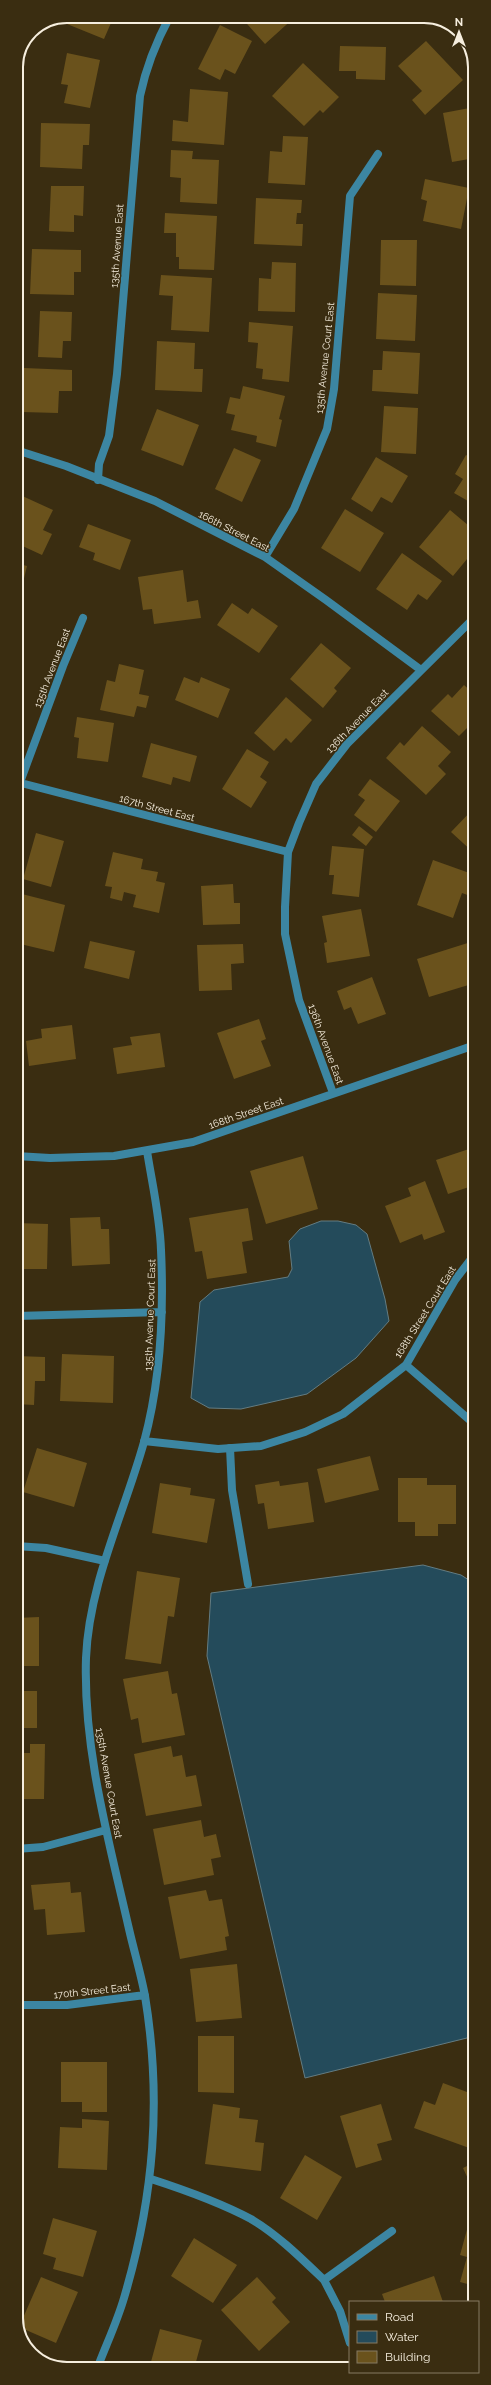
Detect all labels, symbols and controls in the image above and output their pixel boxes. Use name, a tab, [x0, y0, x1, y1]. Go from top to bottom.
north arrow	[439, 12, 479, 52]
text: N	[455, 16, 463, 29]
street label: 135th Avenue East	[109, 203, 125, 288]
street label: 135th Avenue Court East	[314, 301, 336, 414]
street label: 166th Street East	[197, 508, 272, 554]
street label: 135th Avenue East	[32, 626, 72, 709]
street label: 136th Avenue East	[324, 686, 391, 755]
street label: 167th Street East	[118, 793, 196, 823]
street label: 136th Avenue East	[306, 1002, 346, 1086]
street label: 168th Street East	[207, 1095, 285, 1131]
street label: 135th Avenue Court East	[143, 1258, 157, 1371]
street label: 168th Street Court East	[392, 1264, 458, 1360]
street label: 135th Avenue Court East	[94, 1727, 124, 1840]
street label: 170th Street East	[53, 1981, 132, 2001]
legend	[349, 2301, 479, 2373]
text: Road	[385, 2310, 414, 2324]
text: Water	[385, 2330, 419, 2344]
text: Building	[385, 2350, 431, 2364]

